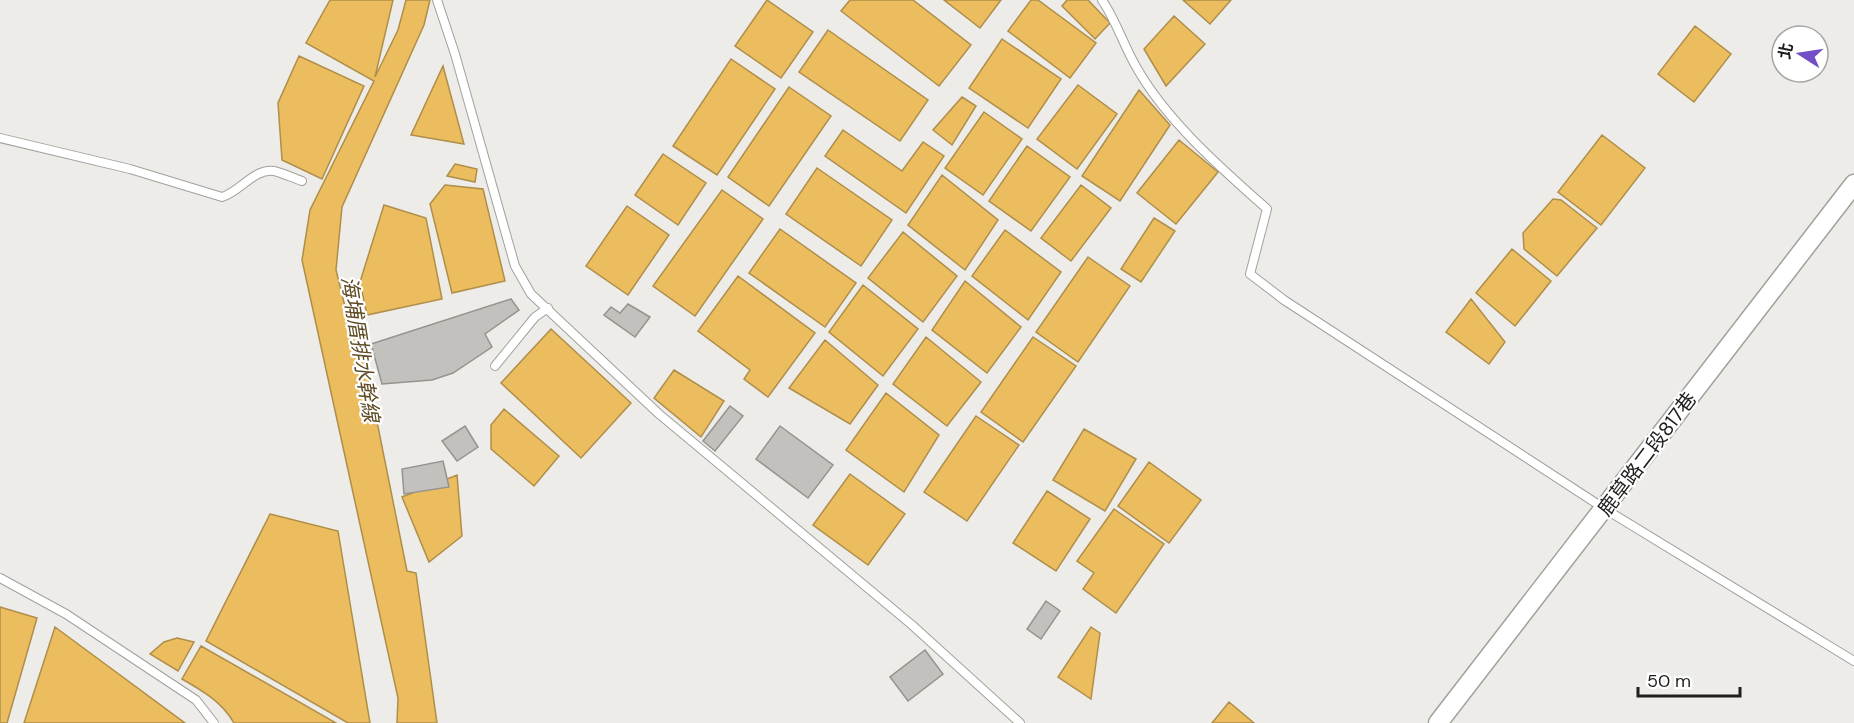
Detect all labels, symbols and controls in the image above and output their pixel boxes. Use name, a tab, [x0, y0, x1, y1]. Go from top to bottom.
north arrow	[1770, 24, 1830, 84]
text: 北	[1774, 41, 1798, 61]
water label: 海埔厝排水幹線	[335, 274, 386, 426]
street label: 鹿草路二段817巷	[1592, 387, 1702, 521]
scale bar	[1638, 660, 1740, 698]
text: 50 m	[1647, 669, 1691, 693]

